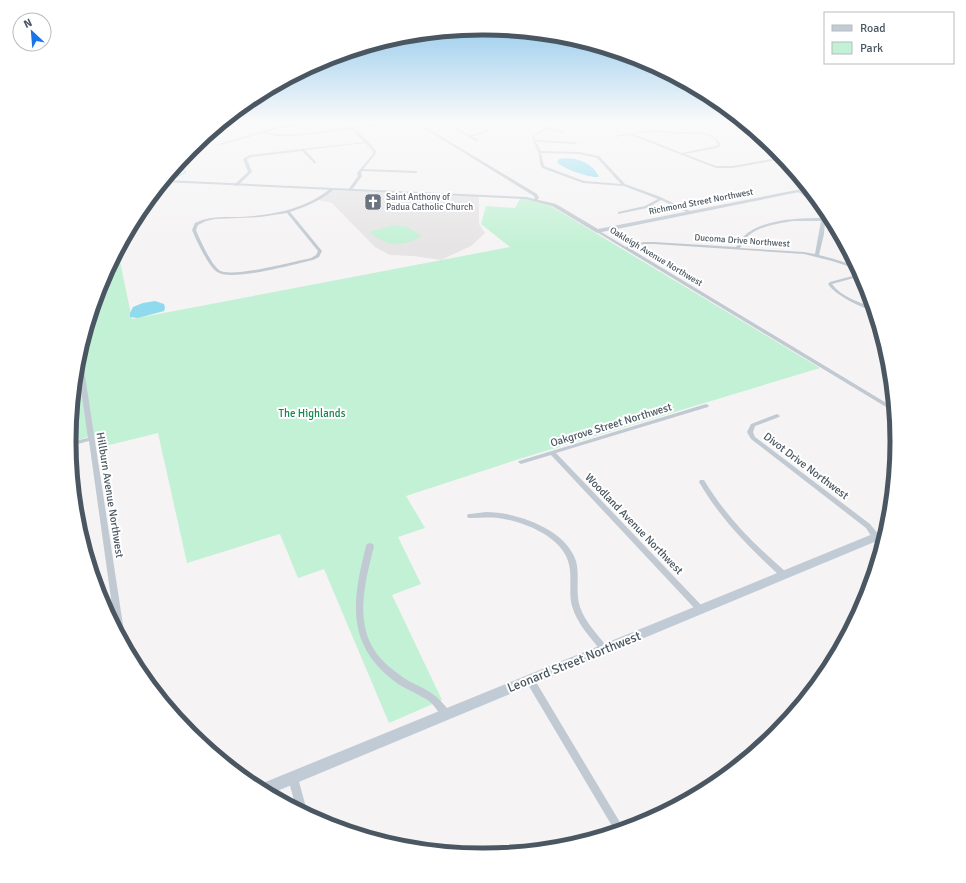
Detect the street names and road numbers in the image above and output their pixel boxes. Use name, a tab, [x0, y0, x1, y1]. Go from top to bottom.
street label: Richmond Street Northwest	[648, 186, 754, 218]
street label: Oakleigh Avenue Northwest	[608, 225, 704, 289]
street label: Ducoma Drive Northwest	[694, 232, 790, 250]
street label: Oakgrove Street Northwest	[549, 400, 673, 450]
street label: Divot Drive Northwest	[761, 430, 851, 502]
street label: Hillburn Avenue Northwest	[94, 431, 126, 559]
street label: Woodland Avenue Northwest	[582, 471, 686, 577]
street label: Leonard Street Northwest	[505, 628, 644, 696]

